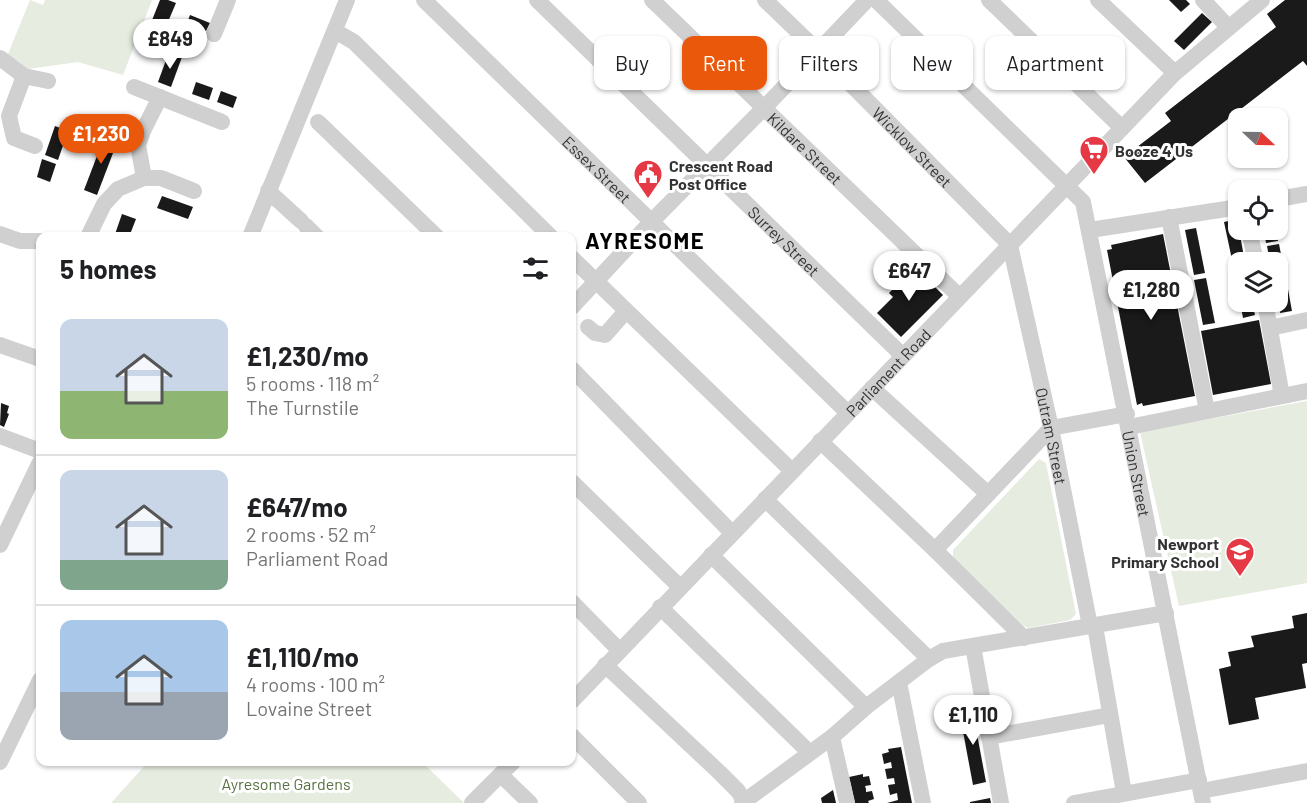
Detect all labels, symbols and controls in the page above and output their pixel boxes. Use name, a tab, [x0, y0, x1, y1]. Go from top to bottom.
pin: £849	[134, 19, 206, 70]
text: £849	[147, 26, 193, 50]
chip: Buy	[594, 36, 670, 90]
chip: Rent	[682, 36, 767, 90]
chip: Filters	[779, 36, 879, 90]
chip: New	[891, 36, 973, 90]
chip: Apartment	[985, 36, 1125, 90]
street label: Wicklow Street	[869, 103, 956, 191]
street label: Kildare Street	[764, 108, 846, 188]
north arrow	[1228, 108, 1288, 168]
map controls	[1228, 108, 1288, 312]
pin: £1,230	[52, 114, 150, 165]
text: £1,230	[72, 121, 130, 145]
street label: Essex Street	[559, 131, 635, 206]
supermarket icon: Booze 4 Us	[1078, 134, 1110, 176]
place label: Booze 4 Us	[1115, 141, 1193, 160]
place label: Crescent Road Post Office	[669, 156, 773, 193]
public building icon: Crescent Road Post Office	[632, 158, 664, 200]
button: locate	[1228, 180, 1288, 240]
street label: Surrey Street	[745, 202, 824, 279]
district label: AYRESOME	[585, 227, 705, 253]
pin: £647	[873, 251, 945, 302]
icon: filters	[519, 252, 552, 285]
button: layers	[1228, 252, 1288, 312]
text: 5 homes	[60, 253, 157, 284]
text: £647	[887, 258, 931, 282]
pin: £1,280	[1102, 270, 1200, 321]
text: £1,280	[1122, 277, 1180, 301]
street label: Parliament Road	[841, 324, 934, 420]
text: £1,230/mo	[246, 340, 369, 371]
icon: home	[108, 343, 180, 415]
text: 5 rooms · 118 m²	[246, 371, 379, 395]
street label: Outram Street	[1033, 386, 1071, 486]
text: The Turnstile	[246, 395, 359, 419]
street label: Union Street	[1119, 429, 1155, 518]
text: £647/mo	[246, 491, 348, 522]
icon: home	[108, 494, 180, 566]
text: 2 rooms · 52 m²	[246, 522, 376, 546]
place label: Newport Primary School	[1111, 534, 1219, 571]
school or university icon: Newport Primary School	[1224, 536, 1256, 578]
text: Parliament Road	[246, 546, 389, 570]
text: £1,110/mo	[246, 641, 359, 672]
icon: home	[108, 644, 180, 716]
text: 4 rooms · 100 m²	[246, 672, 385, 696]
pin: £1,110	[924, 695, 1022, 746]
text: Lovaine Street	[246, 696, 372, 720]
text: £1,110	[948, 702, 998, 726]
park label: Ayresome Gardens	[221, 774, 351, 793]

